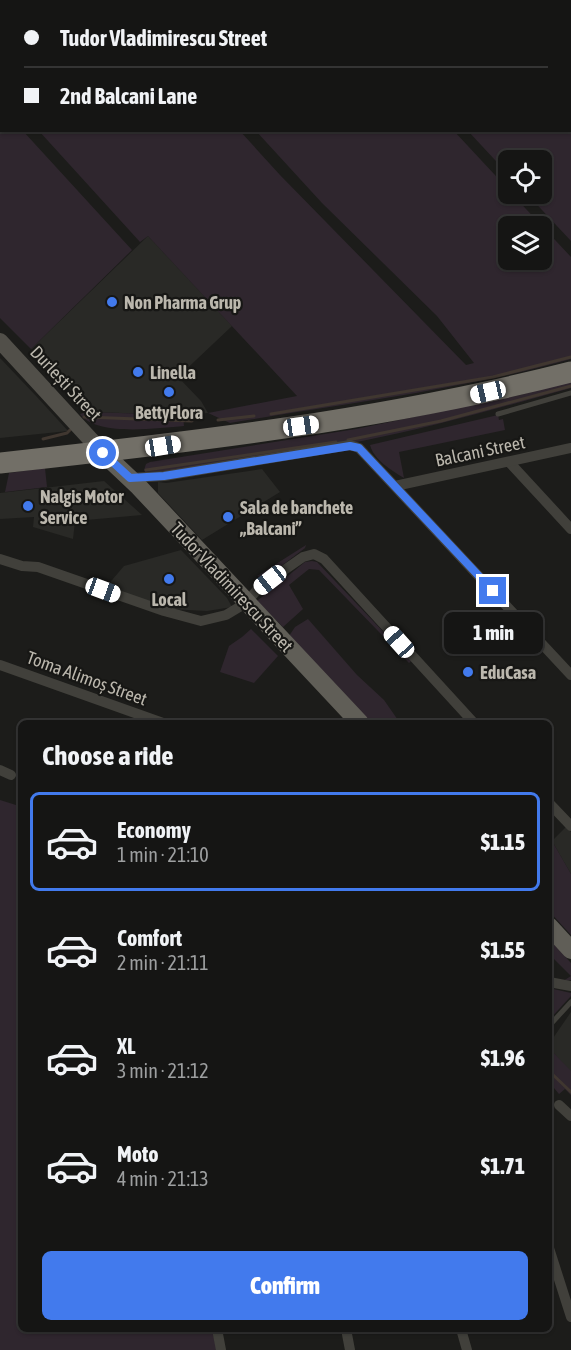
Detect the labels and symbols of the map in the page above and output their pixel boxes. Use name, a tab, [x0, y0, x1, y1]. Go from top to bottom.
place label: Non Pharma Grup	[124, 292, 241, 313]
marker: Non Pharma Grup	[105, 295, 119, 309]
street label: Durlești Street	[26, 341, 106, 425]
place label: Linella	[150, 362, 196, 383]
marker: Linella	[131, 365, 145, 379]
car	[468, 379, 508, 405]
marker: BettyFlora	[162, 385, 176, 399]
place label: BettyFlora	[135, 402, 203, 423]
car	[282, 415, 320, 437]
street label: Balcani Street	[433, 431, 527, 471]
car	[144, 434, 182, 458]
route start	[89, 439, 116, 466]
place label: Nalgis Motor Service	[40, 486, 124, 528]
place label: Sala de banchete „Balcani”	[239, 497, 353, 539]
marker: Nalgis Motor Service	[21, 499, 35, 513]
marker: Sala de banchete „Balcani”	[221, 510, 235, 524]
street label: Tudor Vladimirescu Street	[167, 518, 297, 656]
car	[250, 562, 290, 598]
marker: Local	[162, 572, 176, 586]
car	[83, 575, 123, 605]
route end	[479, 577, 506, 604]
place label: Local	[151, 589, 187, 610]
callout: 1 min	[444, 612, 542, 654]
car	[380, 623, 418, 661]
street label: Toma Alimoș Street	[24, 646, 150, 710]
place label: EduCasa	[480, 662, 536, 683]
marker: EduCasa	[461, 665, 475, 679]

